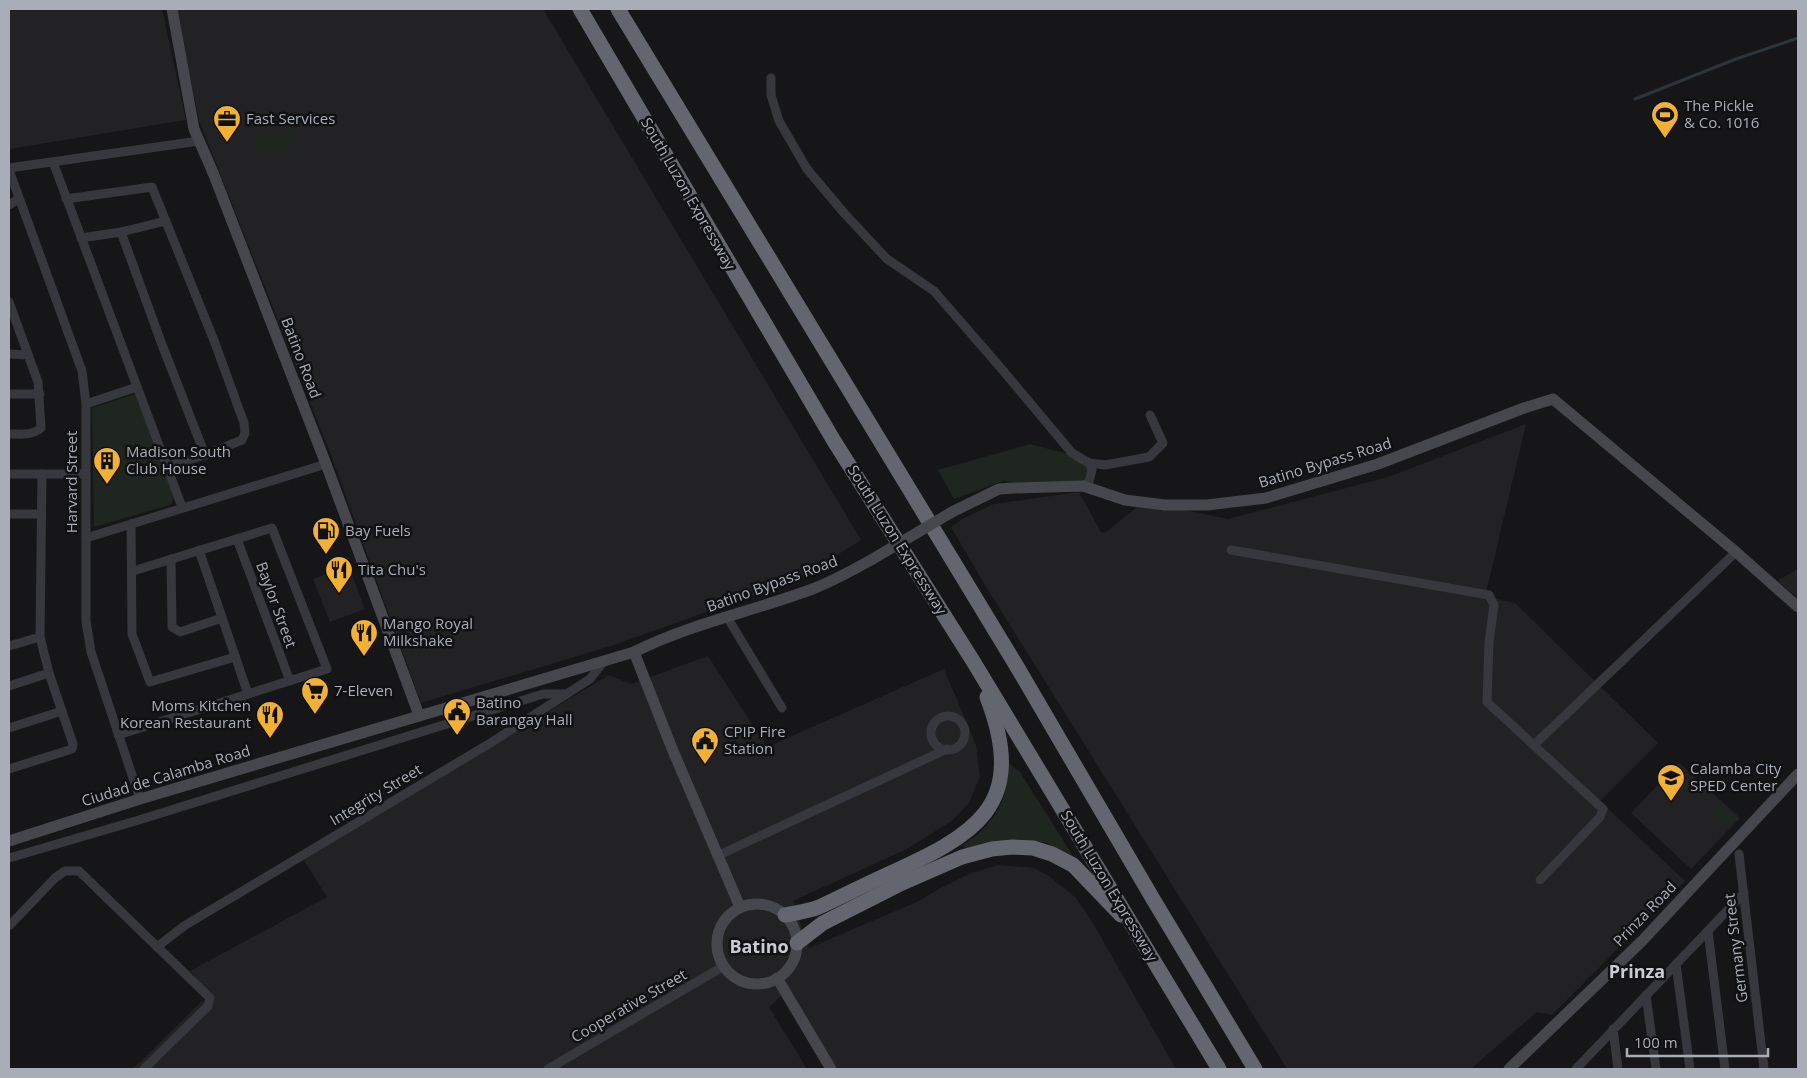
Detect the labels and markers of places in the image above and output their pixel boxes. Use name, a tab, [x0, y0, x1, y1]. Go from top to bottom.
place label: The Pickle & Co. 1016	[1684, 95, 1759, 132]
sports icon: The Pickle & Co. 1016	[1650, 100, 1680, 139]
office icon: Fast Services	[212, 104, 242, 143]
place label: Fast Services	[246, 108, 335, 128]
place label: Madison South Club House	[126, 441, 231, 478]
building icon: Madison South Club House	[92, 446, 122, 485]
fuel station icon: Bay Fuels	[311, 516, 341, 555]
place label: Bay Fuels	[345, 520, 411, 540]
restaurant icon: Tita Chu's	[324, 555, 354, 594]
place label: Tita Chu's	[358, 559, 426, 579]
place label: Mango Royal Milkshake	[383, 613, 473, 650]
restaurant icon: Mango Royal Milkshake	[349, 618, 379, 657]
supermarket icon: 7-Eleven	[300, 676, 330, 715]
place label: 7-Eleven	[334, 680, 393, 700]
place label: Batino Barangay Hall	[476, 692, 573, 729]
place label: Moms Kitchen Korean Restaurant	[120, 695, 251, 732]
public building icon: Batino Barangay Hall	[442, 697, 472, 736]
restaurant icon: Moms Kitchen Korean Restaurant	[255, 700, 285, 739]
place label: CPIP Fire Station	[724, 721, 786, 758]
public building icon: CPIP Fire Station	[690, 726, 720, 765]
place label: Calamba City SPED Center	[1690, 758, 1782, 795]
school or university icon: Calamba City SPED Center	[1656, 763, 1686, 802]

